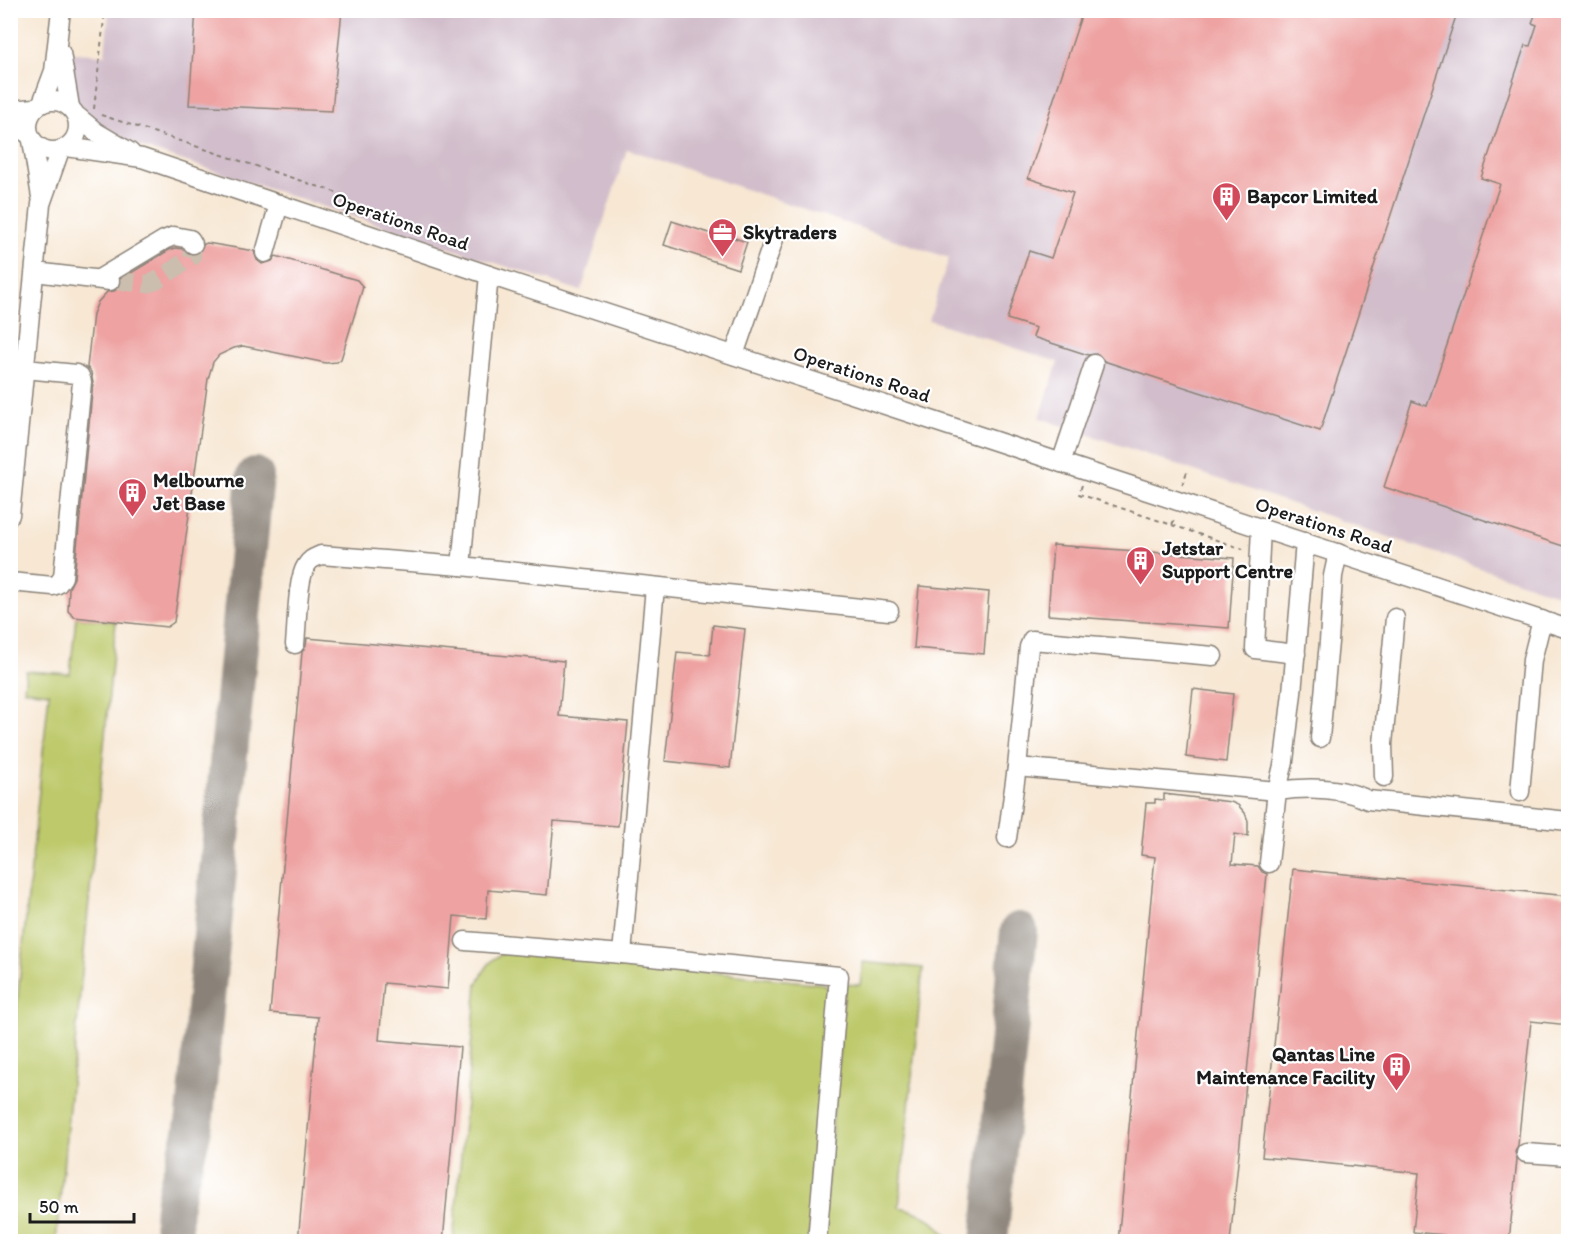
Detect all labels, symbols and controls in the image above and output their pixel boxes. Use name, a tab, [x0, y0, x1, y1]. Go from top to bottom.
building icon: Bapcor Limited	[1210, 180, 1242, 222]
place label: Bapcor Limited	[1247, 184, 1378, 209]
street label: Operations Road	[329, 186, 473, 256]
office icon: Skytraders	[706, 216, 738, 258]
place label: Skytraders	[743, 220, 837, 245]
street label: Operations Road	[790, 340, 934, 408]
place label: Melbourne Jet Base	[152, 468, 245, 515]
building icon: Melbourne Jet Base	[116, 476, 148, 518]
street label: Operations Road	[1252, 491, 1396, 559]
place label: Jetstar Support Centre	[1161, 536, 1293, 584]
building icon: Jetstar Support Centre	[1125, 544, 1157, 586]
place label: Qantas Line Maintenance Facility	[1196, 1042, 1376, 1090]
building icon: Qantas Line Maintenance Facility	[1380, 1050, 1412, 1092]
scale bar	[30, 1186, 134, 1224]
text: 50 m	[39, 1196, 79, 1218]

